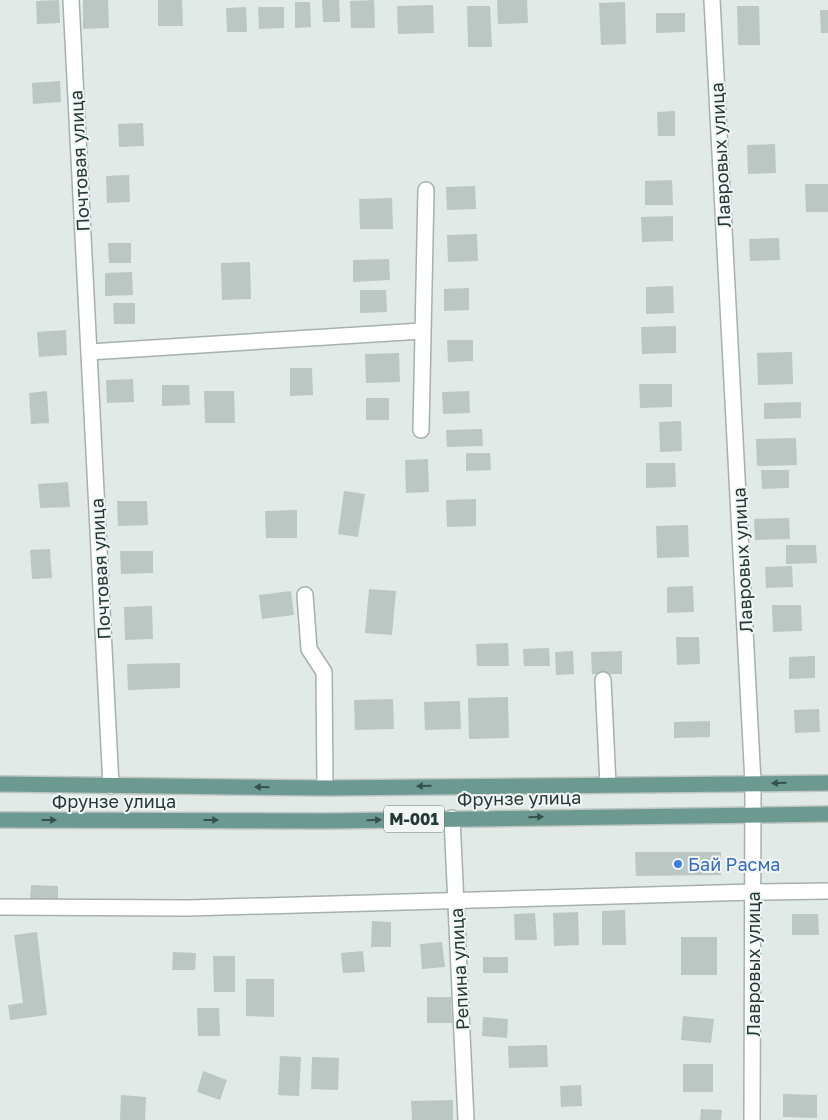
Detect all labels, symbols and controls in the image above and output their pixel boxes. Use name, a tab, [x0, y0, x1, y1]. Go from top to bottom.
street label: Лавровых улица	[705, 82, 735, 228]
street label: Почтовая улица	[64, 90, 94, 232]
street label: Лавровых улица	[727, 487, 757, 633]
street label: Почтовая улица	[85, 498, 115, 640]
one-way arrow	[771, 779, 787, 787]
one-way arrow	[254, 783, 270, 791]
one-way arrow	[416, 783, 432, 791]
street label: Фрунзе улица	[457, 786, 581, 810]
street label: Фрунзе улица	[52, 790, 176, 812]
road number: M-001	[384, 806, 444, 832]
one-way arrow	[528, 813, 544, 821]
one-way arrow	[366, 815, 382, 823]
one-way arrow	[41, 816, 57, 824]
one-way arrow	[203, 816, 219, 824]
place label: Бай Расма	[688, 853, 781, 875]
marker: Бай Расма	[672, 858, 684, 870]
street label: Лавровых улица	[742, 891, 764, 1037]
street label: Репина улица	[445, 907, 473, 1031]

